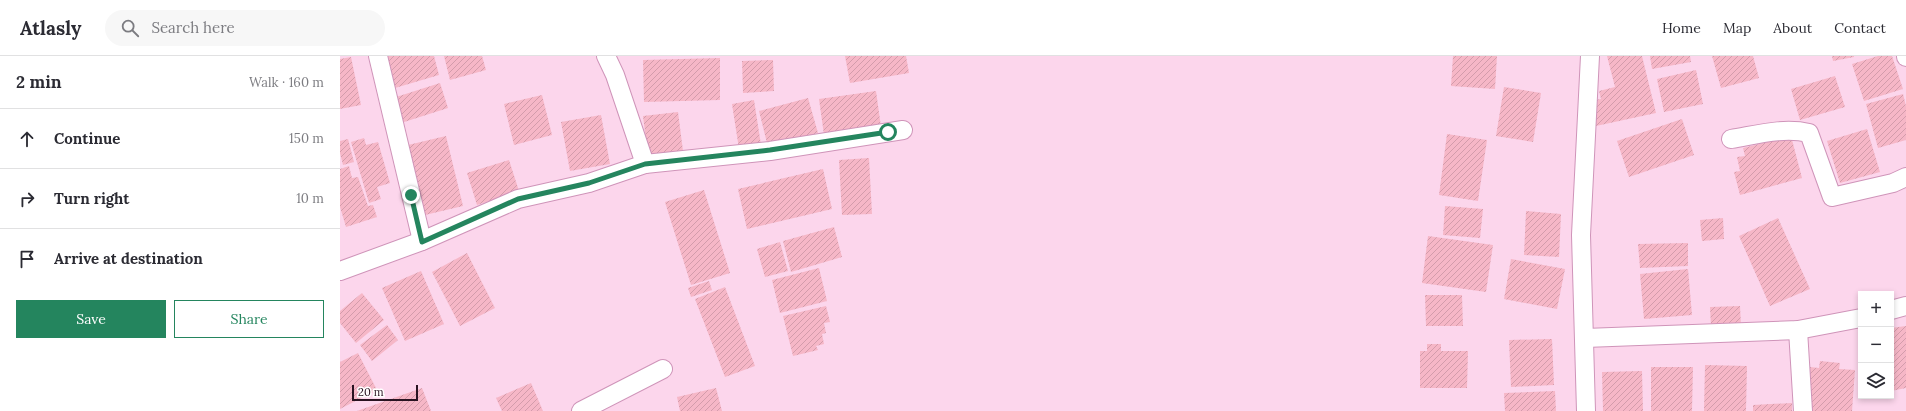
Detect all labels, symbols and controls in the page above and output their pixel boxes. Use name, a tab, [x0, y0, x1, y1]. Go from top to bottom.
search box	[105, 10, 385, 46]
text: Atlasly	[20, 16, 81, 40]
icon: search	[119, 17, 141, 39]
text: Search here	[151, 18, 235, 37]
text: Home	[1662, 19, 1701, 37]
text: Map	[1723, 19, 1751, 37]
text: About	[1773, 19, 1812, 37]
text: Contact	[1834, 19, 1886, 37]
text: 2 min	[16, 71, 62, 93]
text: Walk · 160 m	[249, 74, 324, 91]
route start	[879, 123, 897, 141]
icon: ahead	[16, 128, 38, 150]
text: Continue	[54, 129, 120, 148]
text: 150 m	[289, 130, 324, 147]
route end	[402, 186, 420, 204]
icon: right	[16, 188, 38, 210]
text: Turn right	[54, 189, 130, 208]
text: 10 m	[296, 190, 324, 207]
icon: arrive	[16, 248, 38, 270]
text: Arrive at destination	[54, 249, 203, 268]
map controls	[1858, 291, 1894, 399]
button: +	[1858, 291, 1894, 327]
button: Save	[16, 300, 166, 338]
button: Share	[174, 300, 324, 338]
button: −	[1858, 327, 1894, 363]
button: layers	[1858, 363, 1894, 399]
scale bar	[352, 383, 418, 402]
text: 20 m	[358, 385, 383, 399]

